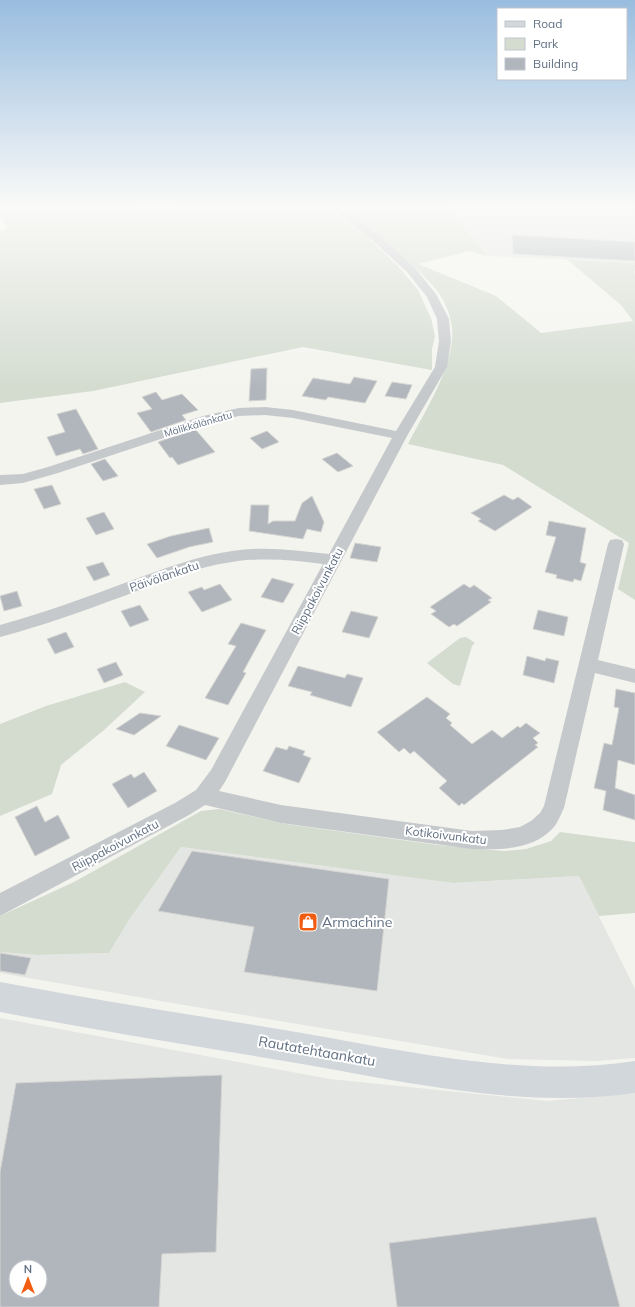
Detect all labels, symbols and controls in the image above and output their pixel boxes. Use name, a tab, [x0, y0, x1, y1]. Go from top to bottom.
legend	[497, 8, 627, 80]
text: Road	[533, 16, 562, 31]
text: Park	[533, 36, 559, 51]
text: Building	[533, 56, 578, 71]
street label: Mälikkälänkatu	[162, 408, 234, 440]
street label: Riippakoivunkatu	[288, 545, 346, 637]
street label: Päivölänkatu	[127, 557, 201, 595]
street label: Riippakoivunkatu	[69, 816, 161, 874]
street label: Kotikoivunkatu	[404, 823, 488, 847]
shop icon: Armachine	[297, 911, 319, 933]
place label: Armachine	[322, 913, 392, 931]
street label: Rautatehtaankatu	[257, 1032, 377, 1070]
north arrow	[8, 1259, 48, 1299]
text: N	[24, 1262, 32, 1276]

